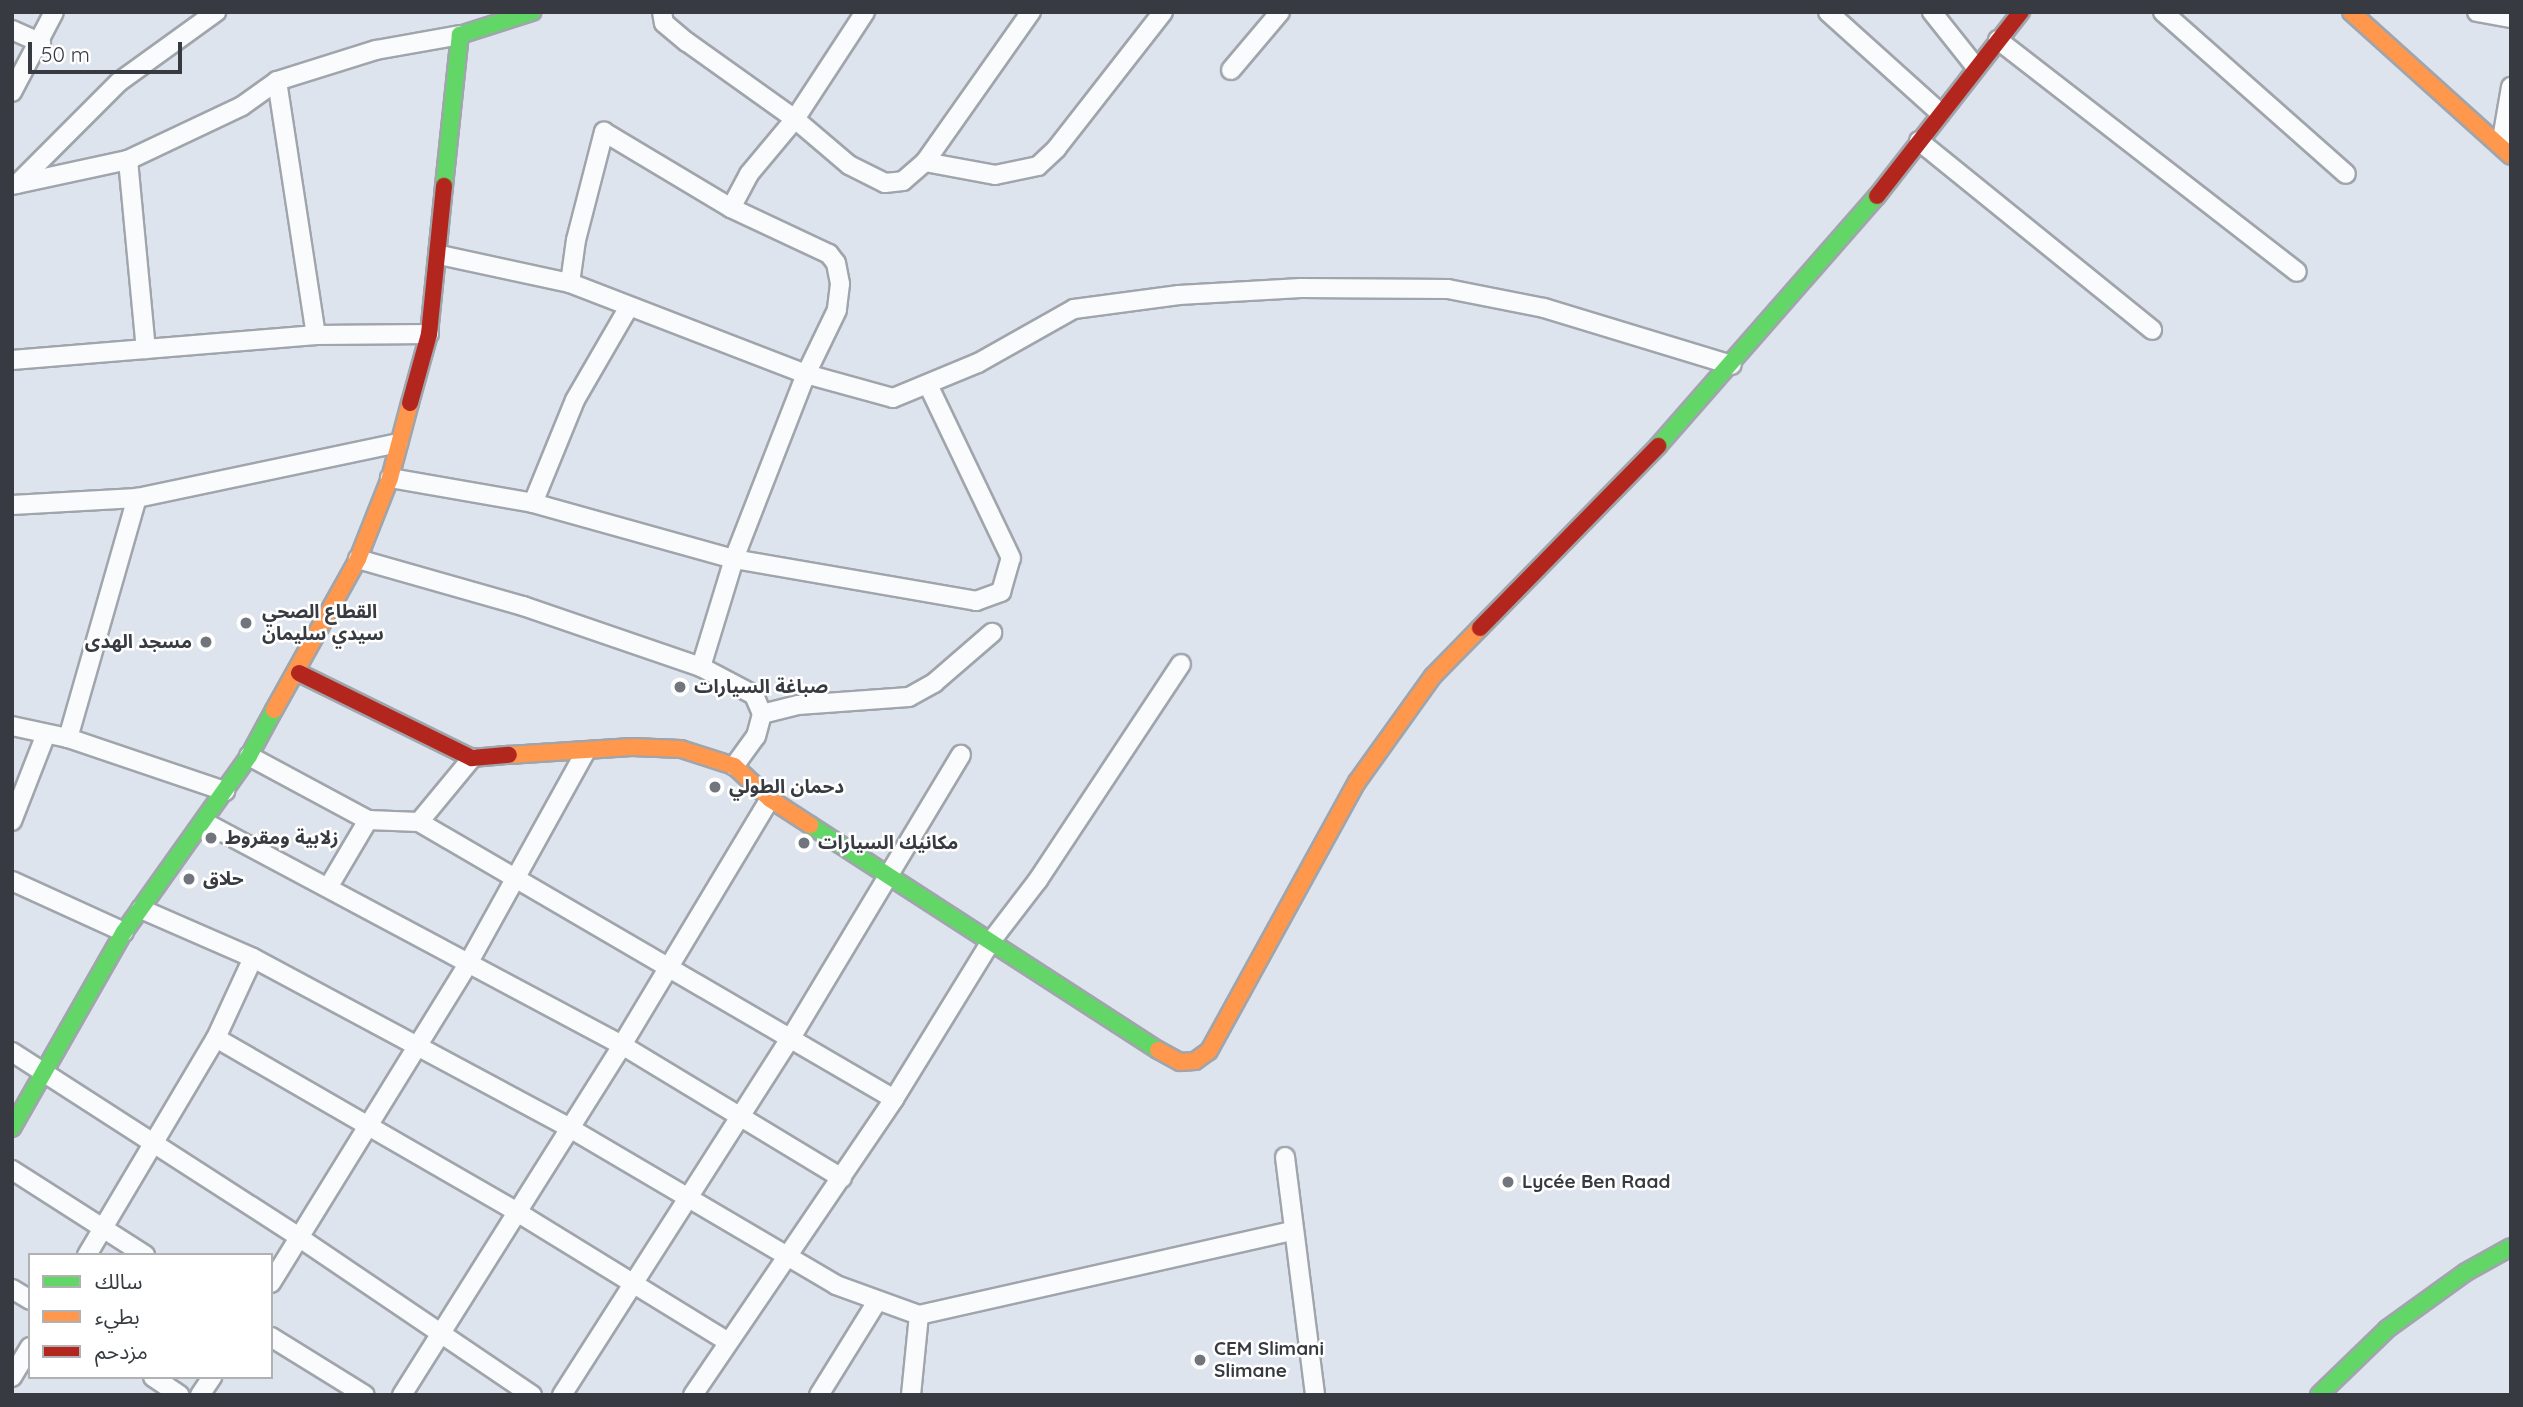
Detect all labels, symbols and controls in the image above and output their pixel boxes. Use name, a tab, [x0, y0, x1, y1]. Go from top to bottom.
scale bar	[32, 28, 186, 72]
text: 50 m	[41, 41, 90, 67]
place label: القطاع الصحي سيدي سليمان	[262, 601, 384, 645]
marker: القطاع الصحي سيدي سليمان	[236, 613, 256, 633]
place label: مسجد الهدى	[85, 631, 192, 653]
marker: مسجد الهدى	[198, 634, 214, 650]
place label: صباغة السيارات	[694, 676, 828, 698]
marker: صباغة السيارات	[672, 679, 688, 695]
place label: دحمان الطولي	[729, 776, 844, 798]
marker: دحمان الطولي	[707, 779, 723, 795]
place label: زلابية ومقروط	[225, 827, 339, 849]
marker: زلابية ومقروط	[203, 830, 219, 846]
place label: مكانيك السيارات	[818, 832, 958, 854]
marker: مكانيك السيارات	[796, 835, 812, 851]
place label: حلاق	[203, 868, 244, 890]
marker: حلاق	[181, 871, 197, 887]
place label: Lycée Ben Raad	[1522, 1171, 1670, 1193]
marker: Lycée Ben Raad	[1500, 1174, 1516, 1190]
legend	[28, 1253, 273, 1379]
text: سالك	[95, 1268, 142, 1294]
text: بطيء	[95, 1303, 140, 1329]
text: مزدحم	[95, 1338, 148, 1364]
place label: CEM Slimani Slimane	[1214, 1338, 1324, 1382]
marker: CEM Slimani Slimane	[1192, 1352, 1208, 1368]

